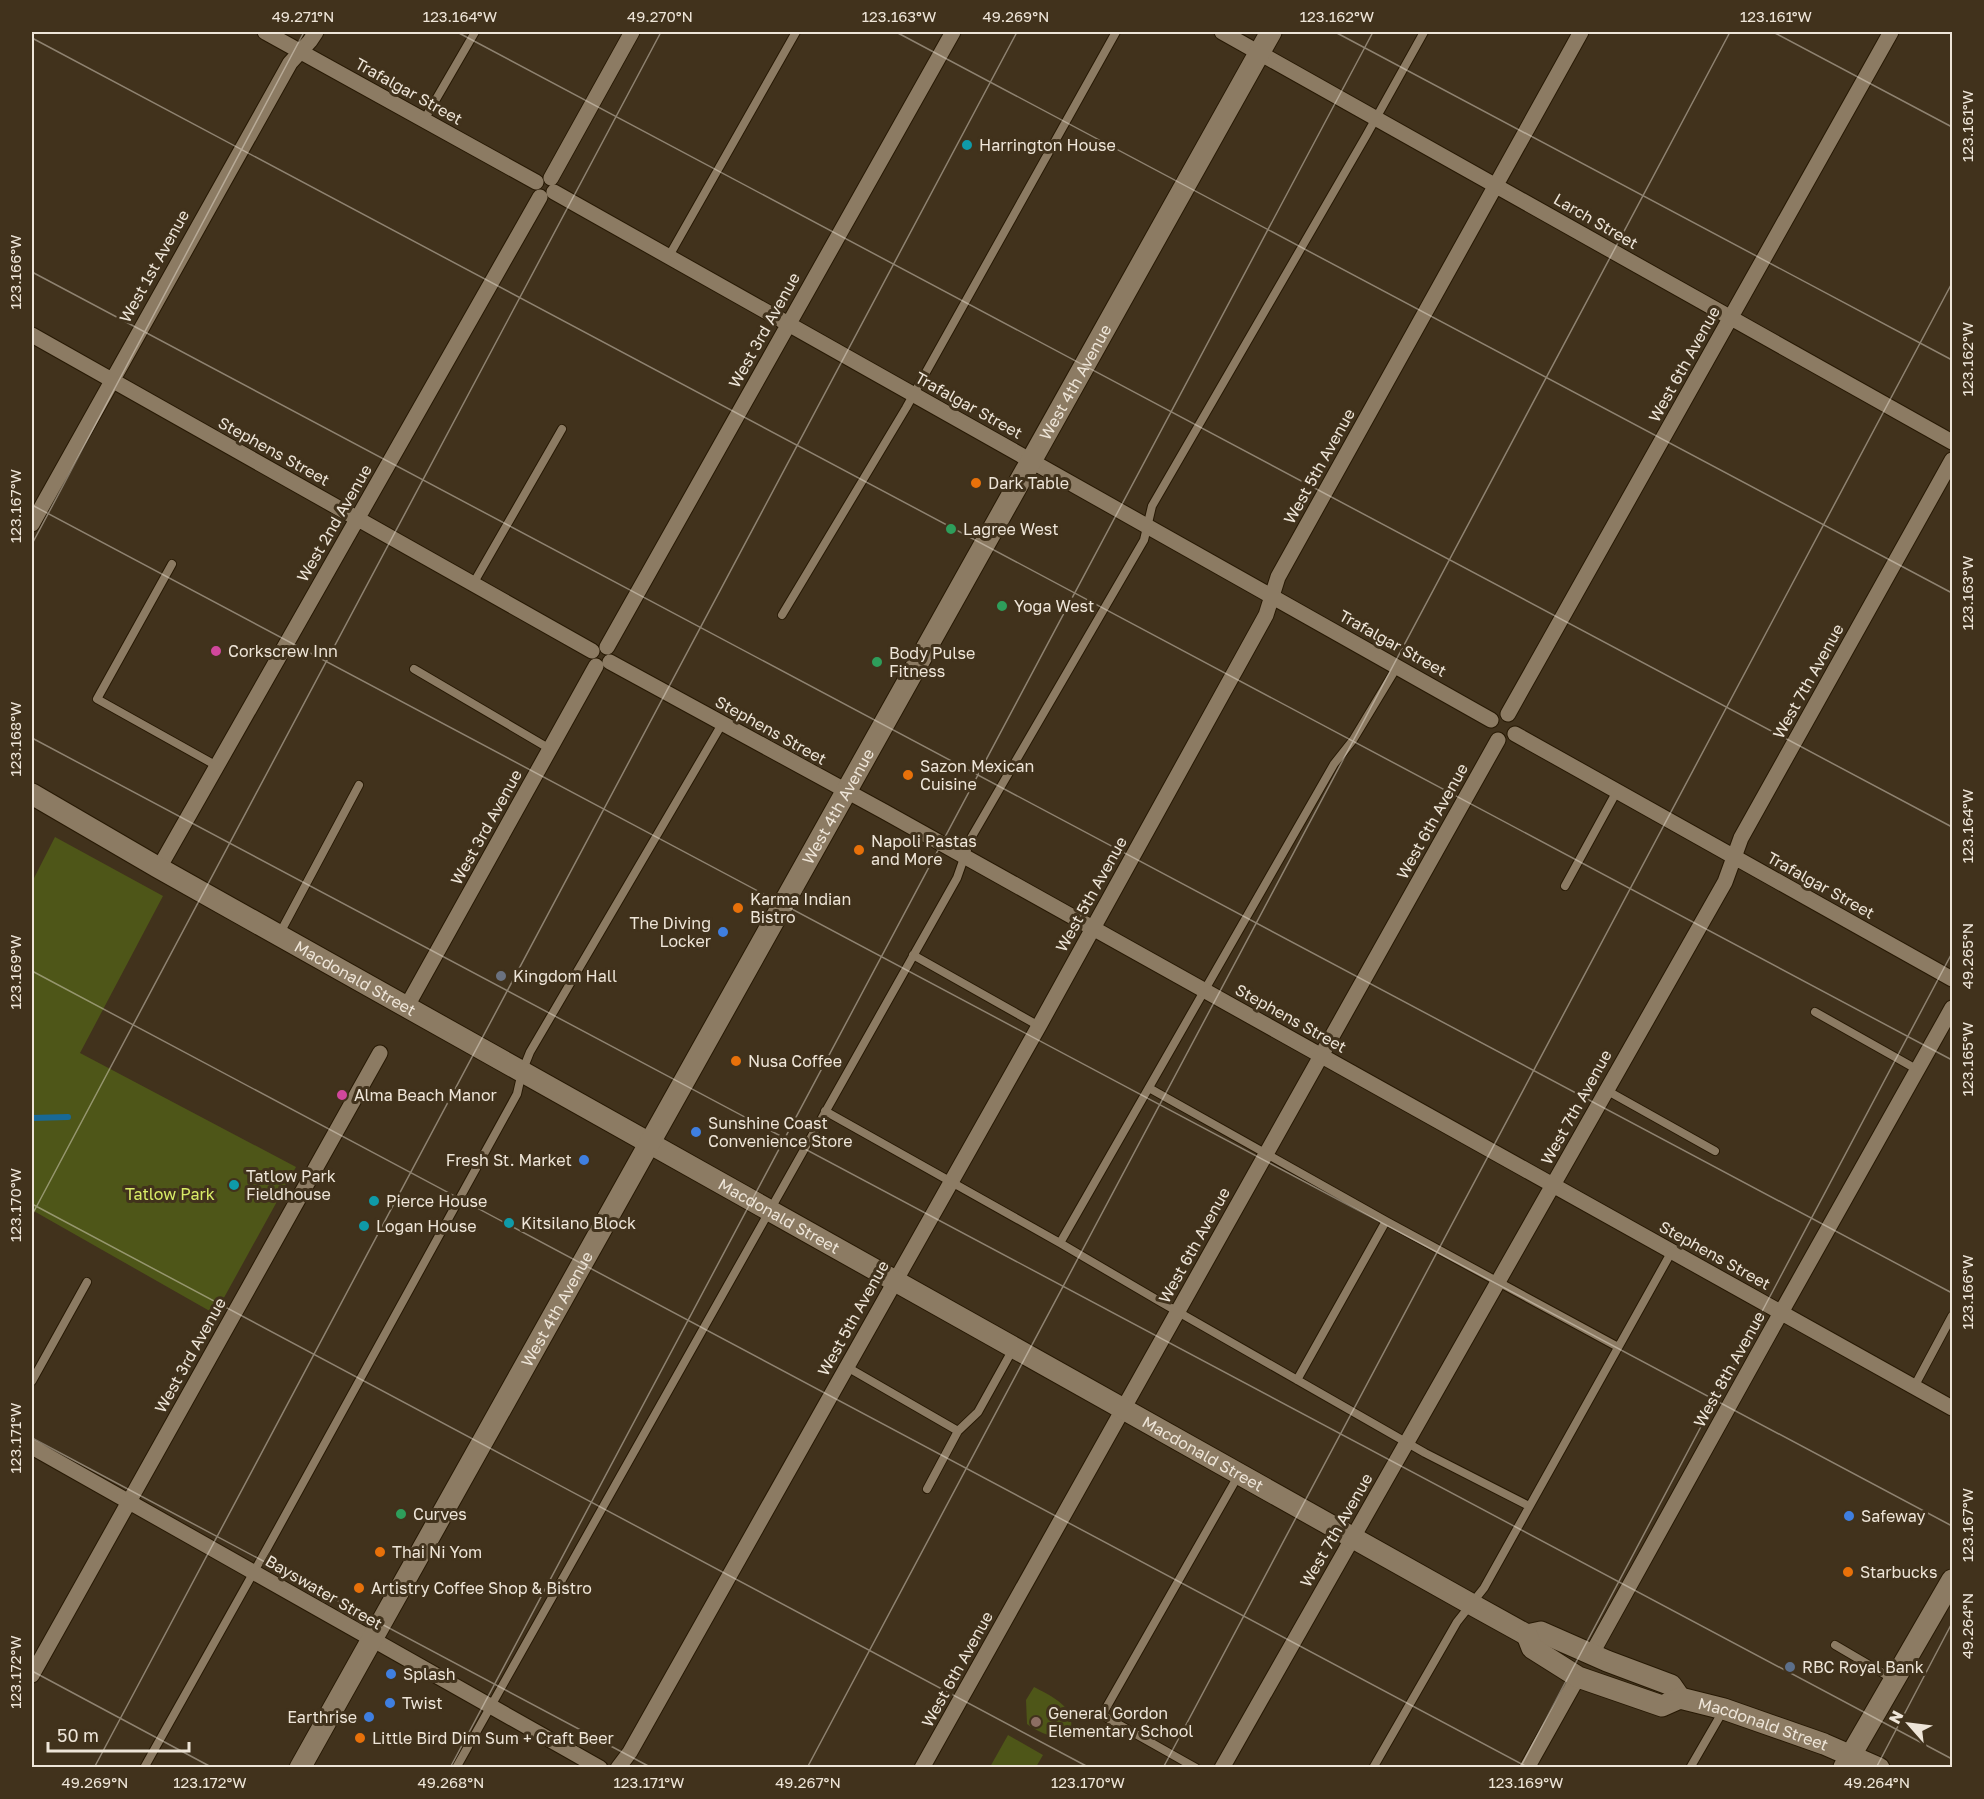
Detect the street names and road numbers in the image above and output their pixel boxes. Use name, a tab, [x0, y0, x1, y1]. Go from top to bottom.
street label: Trafalgar Street	[352, 53, 466, 129]
street label: Larch Street	[1550, 189, 1642, 253]
street label: West 1st Avenue	[115, 206, 193, 326]
street label: West 3rd Avenue	[724, 269, 804, 391]
street label: West 6th Avenue	[1644, 303, 1724, 425]
street label: West 4th Avenue	[1035, 321, 1116, 443]
street label: Trafalgar Street	[912, 367, 1026, 443]
street label: West 5th Avenue	[1279, 405, 1359, 527]
street label: Stephens Street	[215, 412, 333, 490]
street label: West 2nd Avenue	[292, 461, 376, 585]
street label: Trafalgar Street	[1336, 605, 1450, 681]
street label: West 7th Avenue	[1768, 620, 1848, 742]
street label: Stephens Street	[712, 691, 830, 769]
street label: West 4th Avenue	[798, 745, 878, 868]
street label: West 6th Avenue	[1392, 760, 1472, 882]
street label: West 3rd Avenue	[446, 766, 526, 888]
street label: West 5th Avenue	[1051, 833, 1131, 955]
street label: Trafalgar Street	[1764, 847, 1878, 923]
street label: Macdonald Street	[291, 936, 419, 1020]
street label: Stephens Street	[1232, 979, 1350, 1057]
street label: West 7th Avenue	[1536, 1046, 1616, 1168]
street label: Macdonald Street	[715, 1174, 843, 1258]
street label: West 6th Avenue	[1154, 1184, 1234, 1306]
street label: Stephens Street	[1656, 1216, 1774, 1294]
street label: West 4th Avenue	[516, 1248, 597, 1370]
street label: West 5th Avenue	[813, 1257, 893, 1379]
street label: West 3rd Avenue	[150, 1294, 230, 1416]
street label: West 8th Avenue	[1689, 1308, 1769, 1430]
street label: Macdonald Street	[1139, 1412, 1267, 1496]
street label: West 7th Avenue	[1295, 1470, 1377, 1590]
street label: Bayswater Street	[262, 1550, 386, 1634]
street label: West 6th Avenue	[917, 1608, 997, 1730]
street label: Macdonald Street	[1696, 1693, 1832, 1755]

